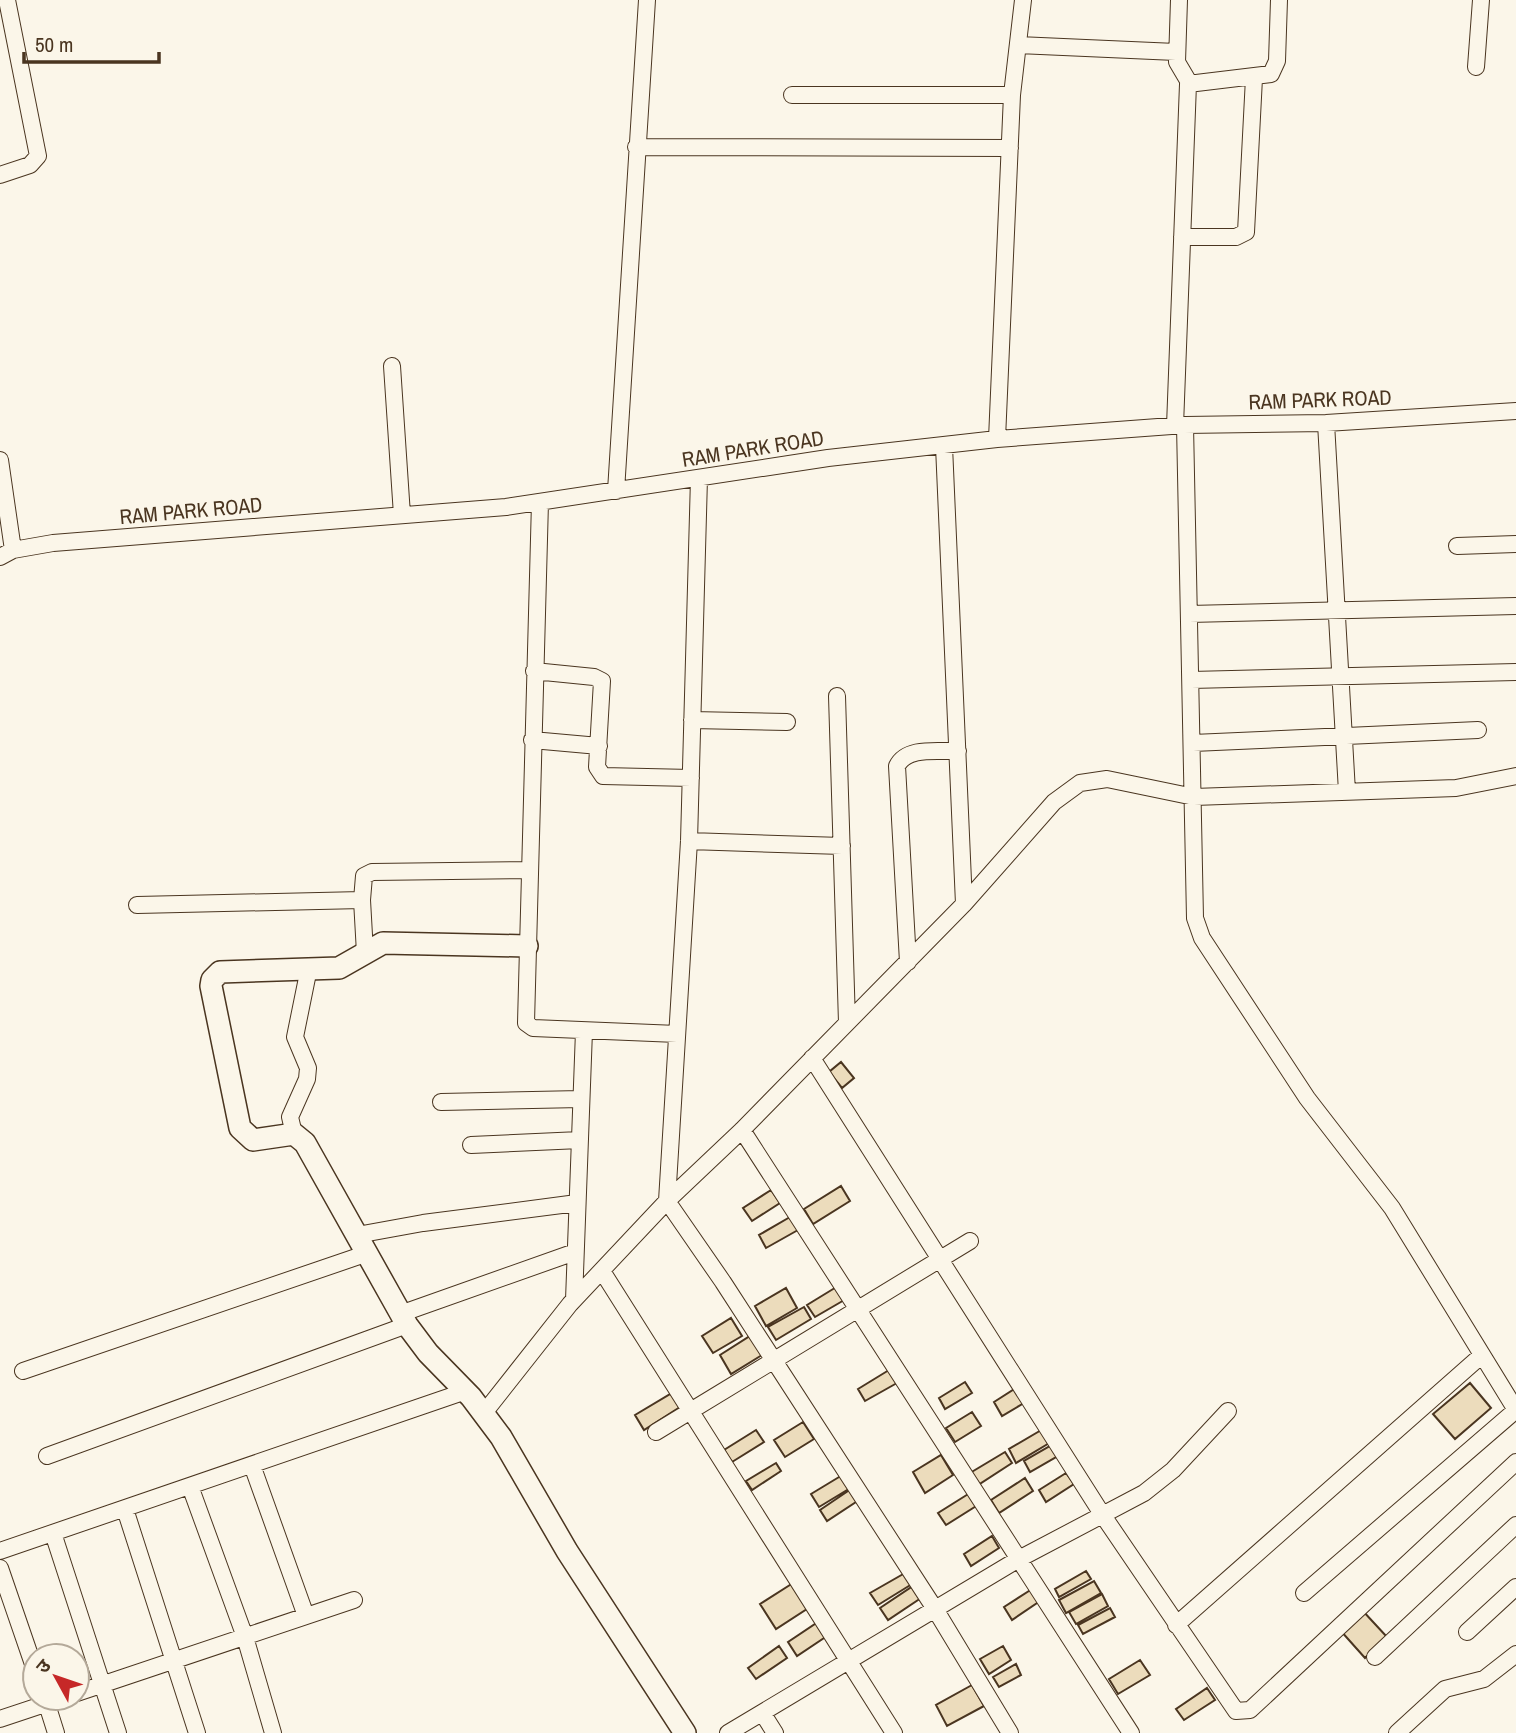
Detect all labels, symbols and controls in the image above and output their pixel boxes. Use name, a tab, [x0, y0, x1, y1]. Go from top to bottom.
scale bar	[24, 21, 159, 65]
text: 50 m	[35, 30, 73, 59]
street label: RAM PARK ROAD	[1248, 383, 1392, 416]
street label: RAM PARK ROAD	[680, 423, 826, 474]
street label: RAM PARK ROAD	[118, 490, 264, 531]
north arrow	[21, 1642, 91, 1712]
text: उ	[29, 1653, 57, 1679]

